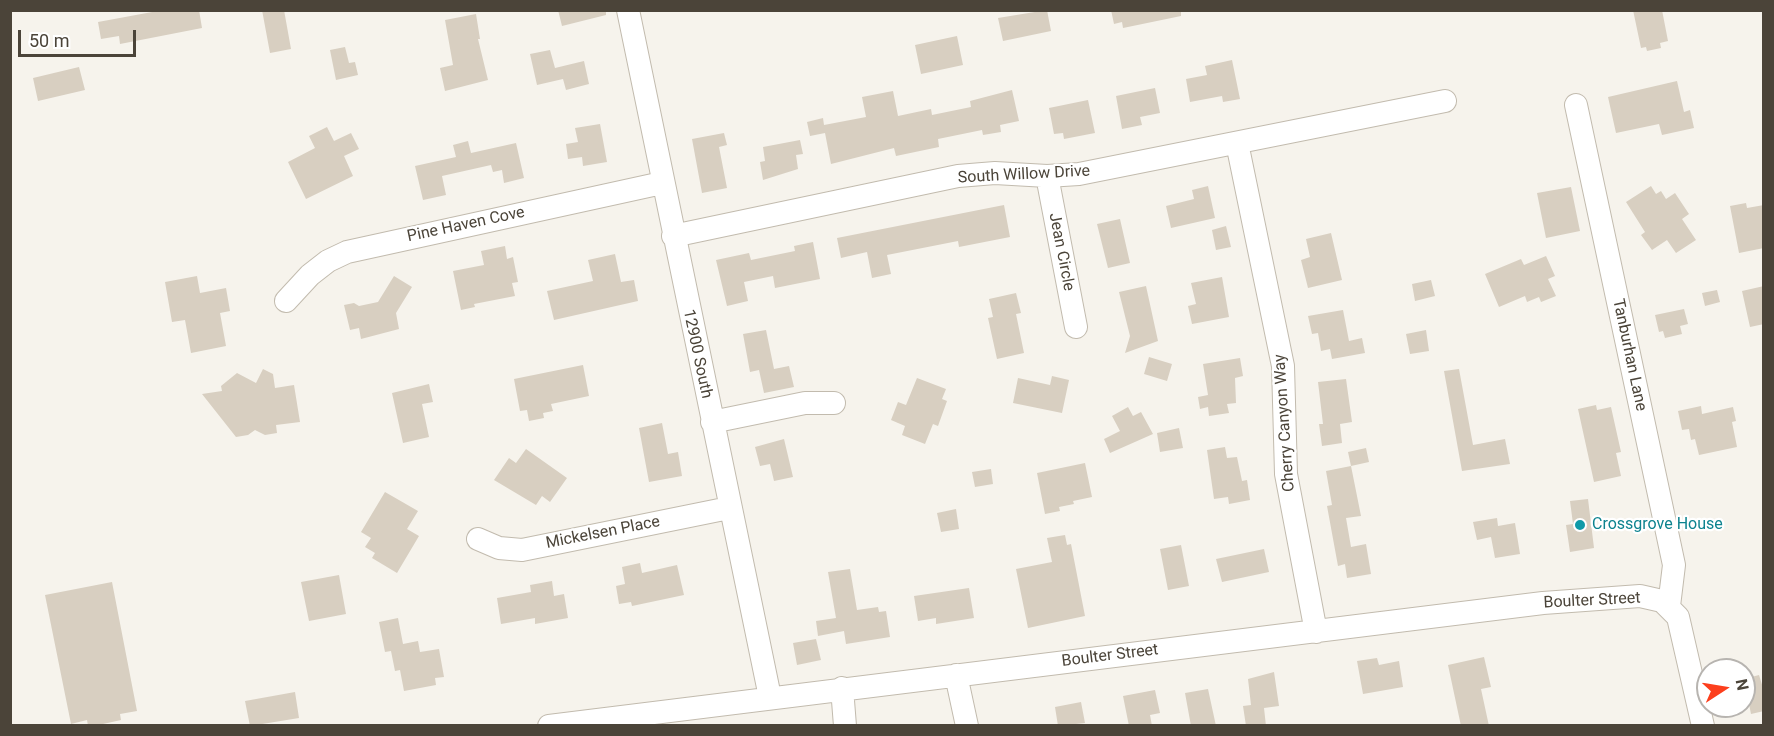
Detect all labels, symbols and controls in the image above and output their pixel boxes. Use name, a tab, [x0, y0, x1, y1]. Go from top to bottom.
scale bar	[21, 18, 140, 56]
text: 50 m	[29, 30, 69, 51]
street label: South Willow Drive	[957, 162, 1091, 188]
street label: Pine Haven Cove	[405, 203, 527, 247]
street label: Jean Circle	[1044, 211, 1078, 293]
street label: Tanburhan Lane	[1608, 297, 1650, 413]
street label: 12900 South	[678, 308, 716, 400]
street label: Cherry Canyon Way	[1271, 354, 1299, 492]
street label: Mickelsen Place	[544, 513, 662, 553]
place label: Crossgrove House	[1592, 515, 1723, 535]
marker: Crossgrove House	[1573, 518, 1587, 532]
street label: Boulter Street	[1543, 589, 1641, 613]
street label: Boulter Street	[1061, 641, 1159, 671]
north arrow	[1696, 658, 1756, 718]
text: N	[1732, 677, 1753, 692]

